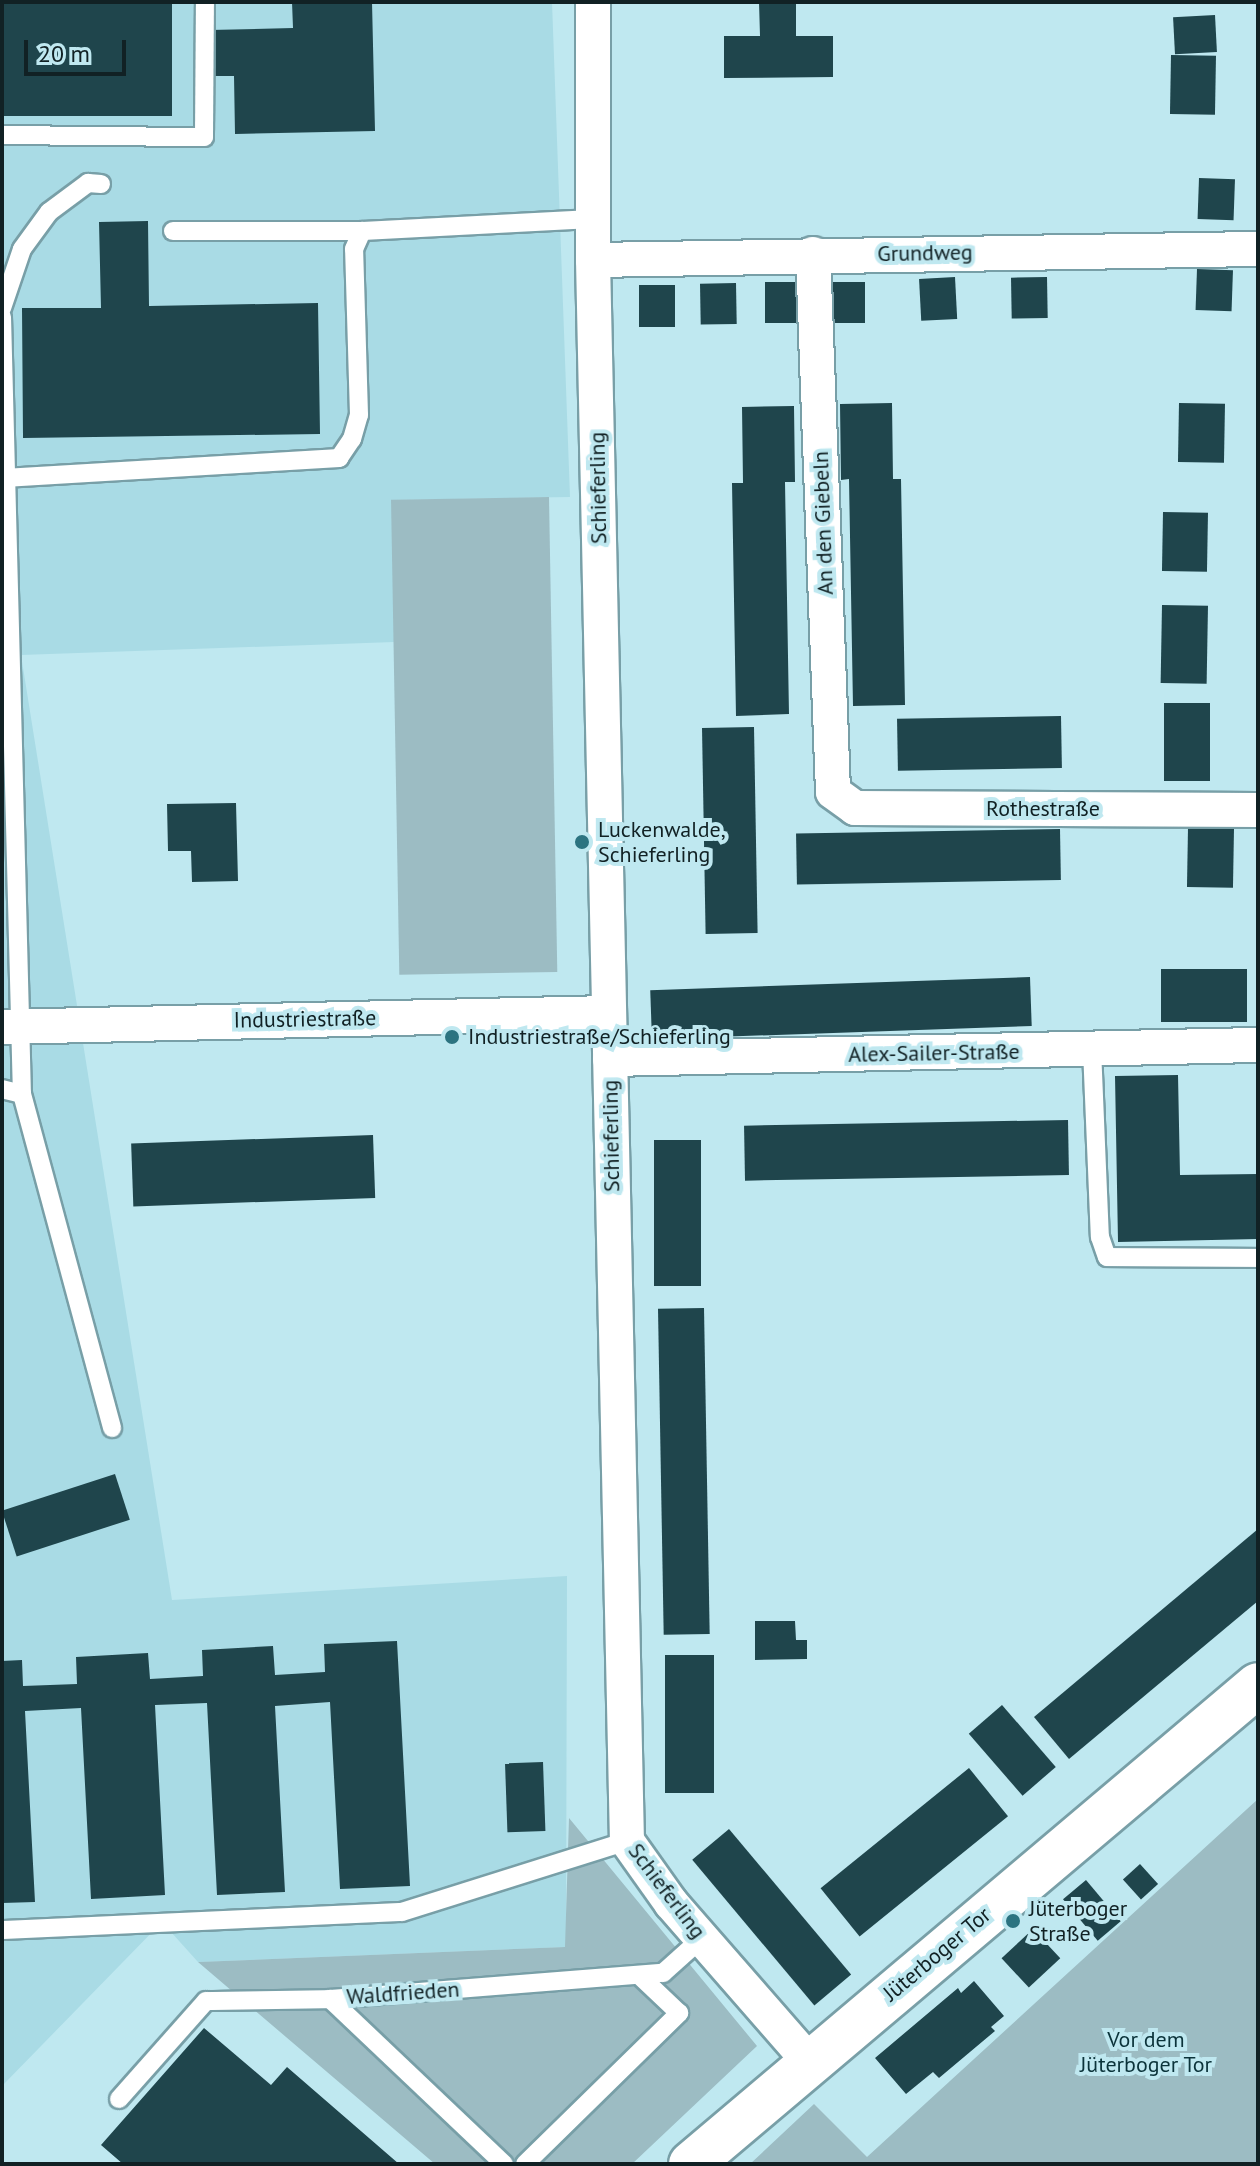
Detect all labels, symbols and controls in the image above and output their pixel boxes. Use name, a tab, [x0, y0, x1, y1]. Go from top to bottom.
scale bar	[28, 24, 130, 74]
text: 20 m	[38, 38, 90, 69]
street label: Grundweg	[877, 239, 973, 267]
street label: Schieferling	[584, 432, 612, 544]
street label: An den Giebeln	[807, 451, 839, 595]
street label: Rothestraße	[986, 796, 1100, 822]
place label: Luckenwalde, Schieferling	[598, 816, 726, 868]
marker: Luckenwalde, Schieferling	[573, 833, 591, 851]
street label: Industriestraße	[233, 1005, 377, 1033]
place label: Industriestraße/Schieferling	[468, 1024, 731, 1050]
marker: Industriestraße/Schieferling	[443, 1028, 461, 1046]
street label: Alex-Sailer-Straße	[848, 1038, 1020, 1068]
street label: Schieferling	[597, 1080, 625, 1192]
street label: Schieferling	[623, 1838, 711, 1944]
place label: Jüterboger Straße	[1029, 1895, 1127, 1946]
street label: Jüterboger Tor	[878, 1901, 996, 2007]
marker: Jüterboger Straße	[1004, 1912, 1022, 1930]
street label: Waldfrieden	[346, 1976, 460, 2010]
park label: Vor dem Jüterboger Tor	[1080, 2026, 1212, 2078]

